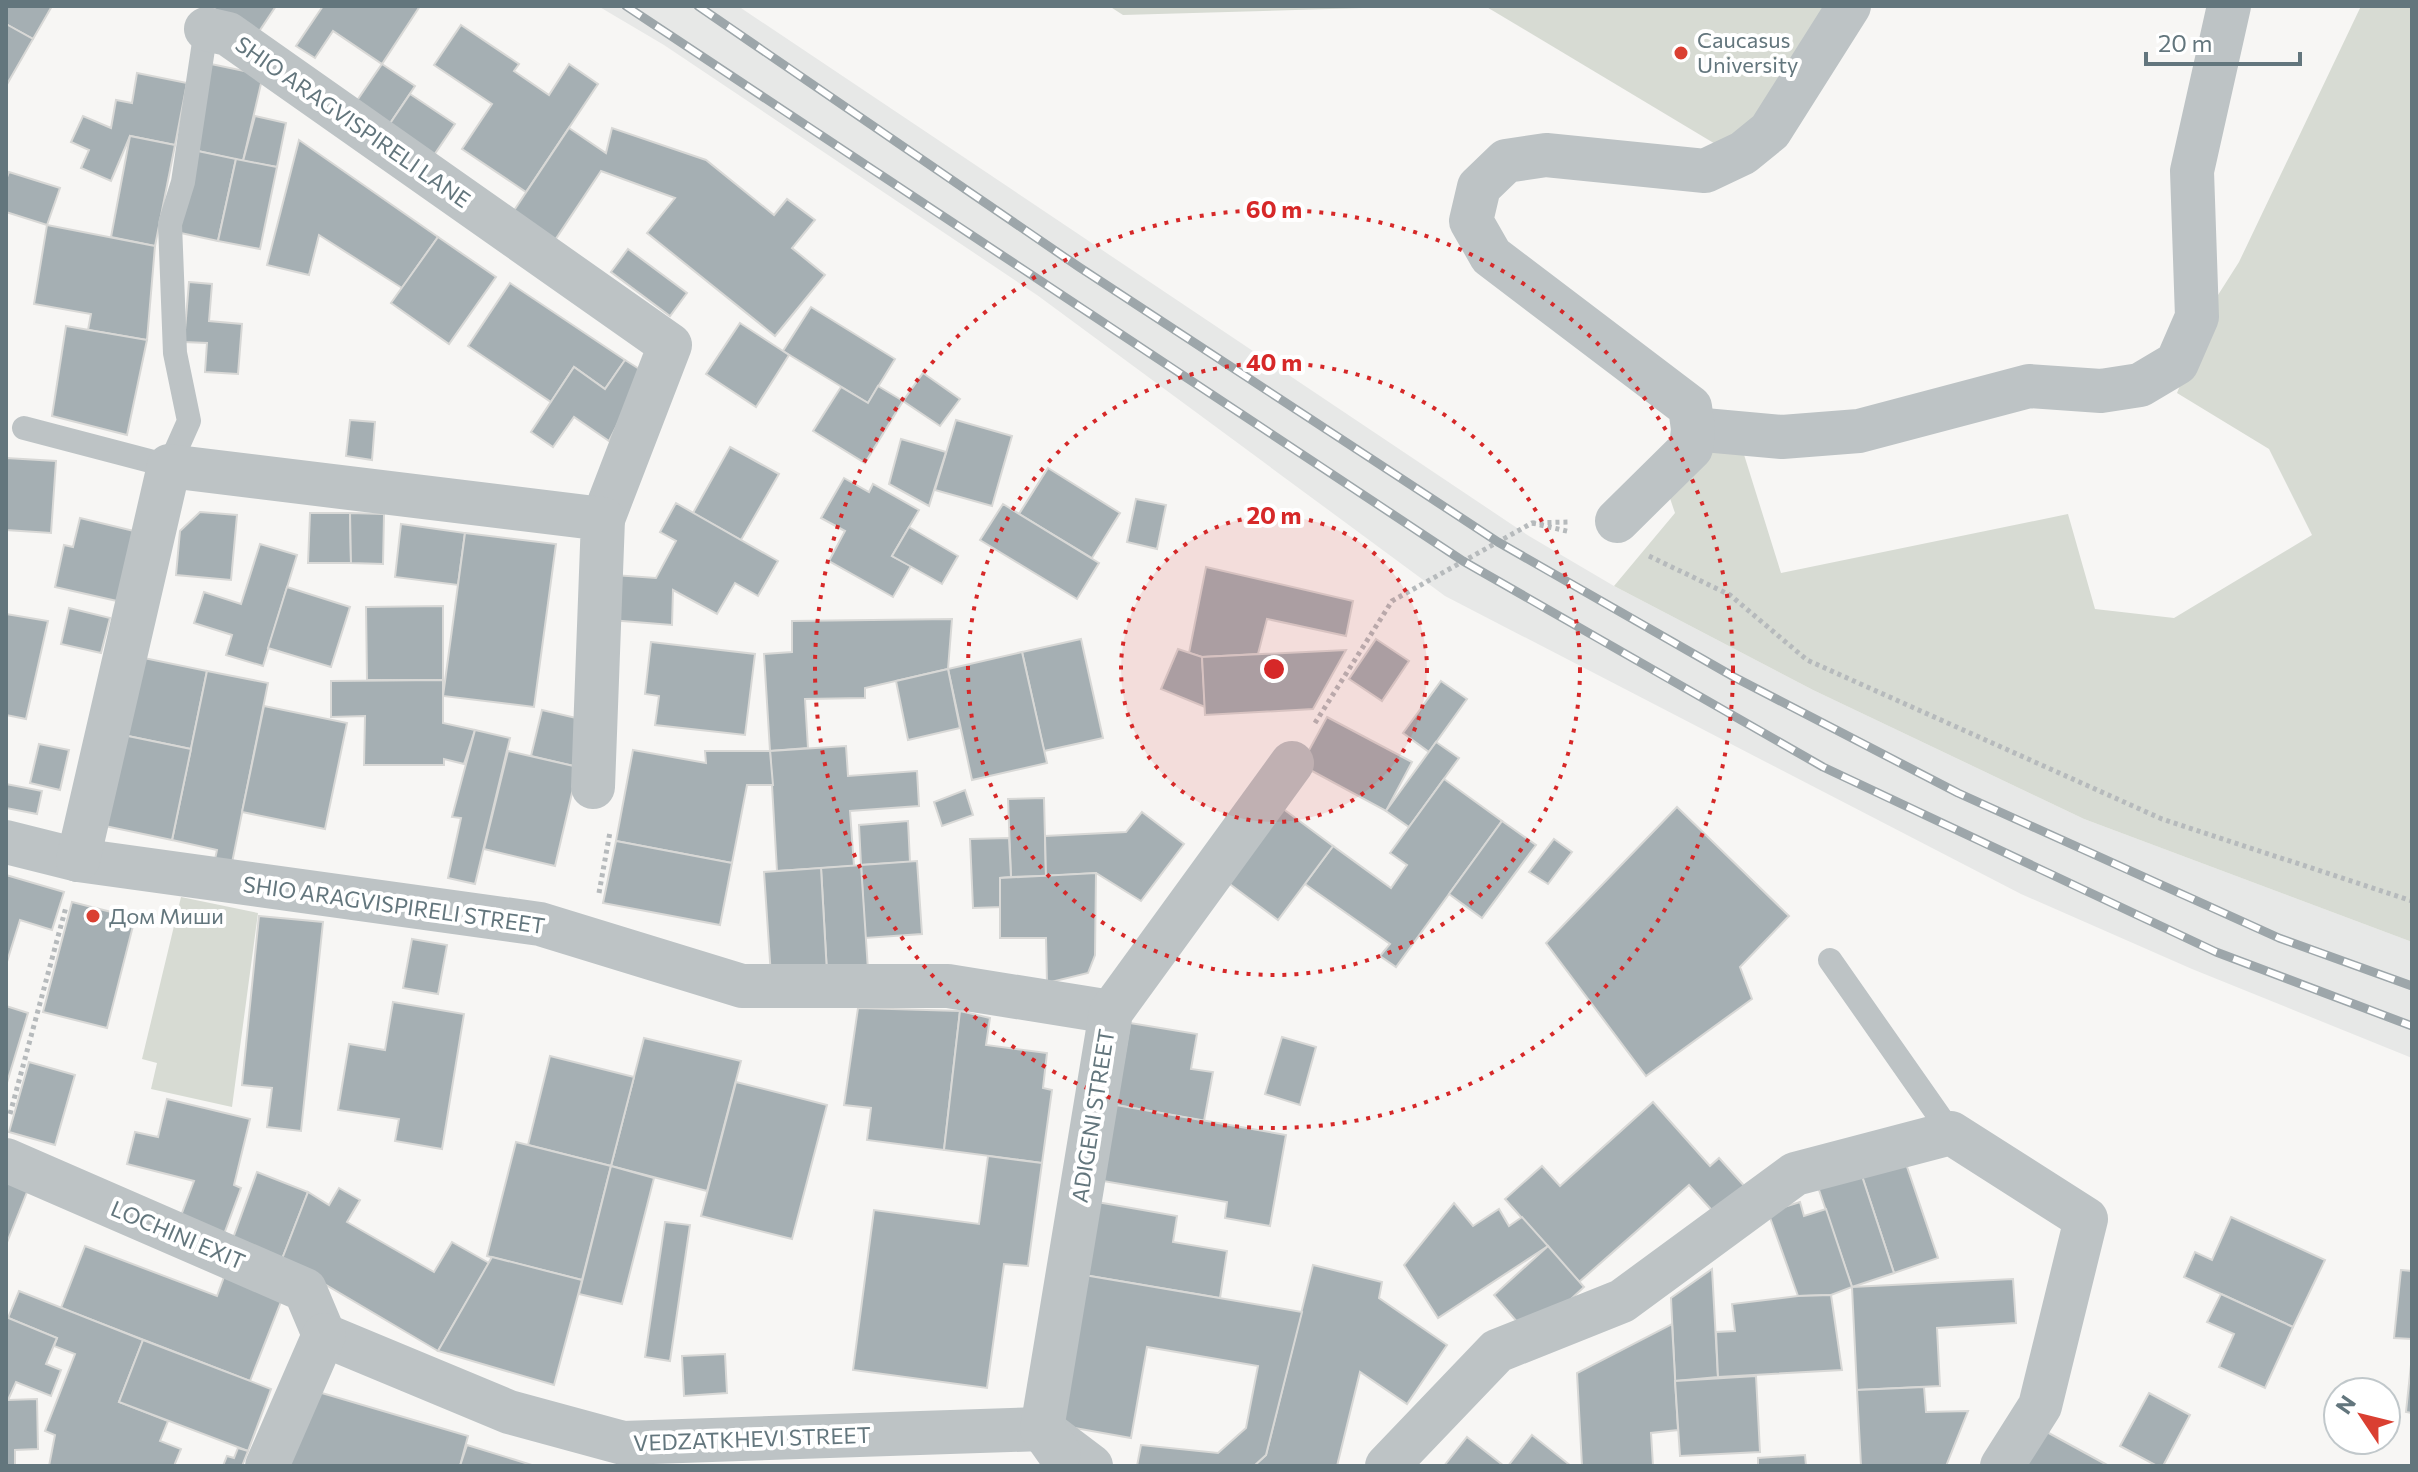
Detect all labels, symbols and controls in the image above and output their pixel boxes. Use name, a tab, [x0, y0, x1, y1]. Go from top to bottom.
scale bar	[2146, 16, 2300, 66]
place label: Caucasus University	[1697, 26, 1798, 78]
text: 20 m	[2158, 28, 2212, 57]
street label: SHIO ARAGVISPIRELI LANE	[231, 30, 476, 213]
marker: Caucasus University	[1672, 44, 1690, 62]
text: 60 m	[1246, 194, 1302, 223]
text: 40 m	[1246, 347, 1302, 376]
text: 20 m	[1247, 500, 1301, 529]
centre of rings	[1260, 655, 1288, 683]
street label: SHIO ARAGVISPIRELI STREET	[241, 870, 547, 939]
place label: Дом Миши	[109, 902, 224, 929]
marker: Дом Миши	[84, 907, 102, 925]
street label: ADIGENI STREET	[1065, 1027, 1120, 1205]
street label: LOCHINI EXIT	[107, 1194, 249, 1275]
north arrow	[2322, 1376, 2402, 1456]
text: N	[2329, 1390, 2361, 1419]
street label: VEDZATKHEVI STREET	[633, 1421, 871, 1456]

